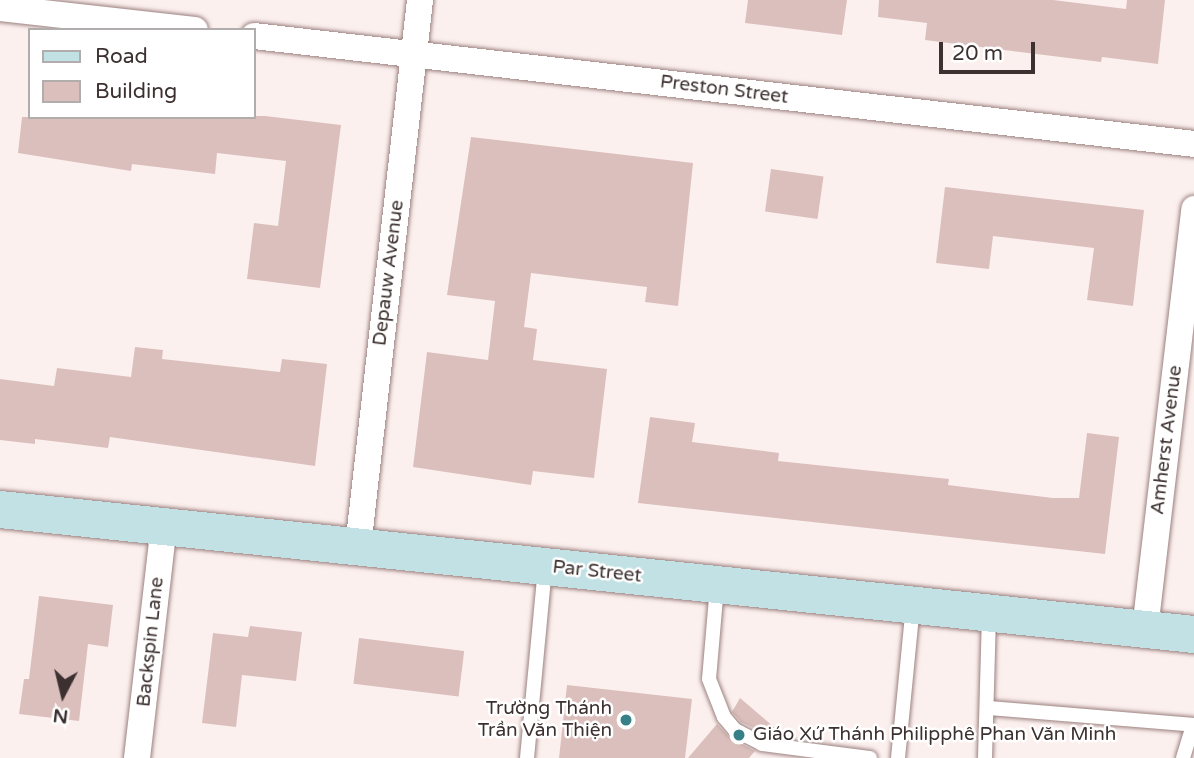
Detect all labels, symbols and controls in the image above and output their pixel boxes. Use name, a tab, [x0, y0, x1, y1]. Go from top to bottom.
legend	[28, 28, 256, 119]
scale bar	[942, 28, 1038, 72]
text: 20 m	[952, 41, 1003, 66]
text: Road	[95, 44, 148, 69]
street label: Preston Street	[659, 71, 789, 109]
text: Building	[95, 79, 177, 104]
street label: Depauw Avenue	[369, 199, 409, 347]
street label: Amherst Avenue	[1147, 364, 1187, 516]
street label: Par Street	[551, 556, 643, 588]
street label: Backspin Lane	[133, 576, 169, 708]
north arrow	[28, 660, 98, 730]
place label: Trường Thánh Trần Văn Thiện	[478, 698, 612, 742]
text: N	[52, 704, 69, 728]
marker: Trường Thánh Trần Văn Thiện	[618, 712, 634, 728]
place label: Giáo Xứ Thánh Philipphê Phan Văn Minh	[753, 724, 1116, 746]
marker: Giáo Xứ Thánh Philipphê Phan Văn Minh	[731, 727, 747, 743]

